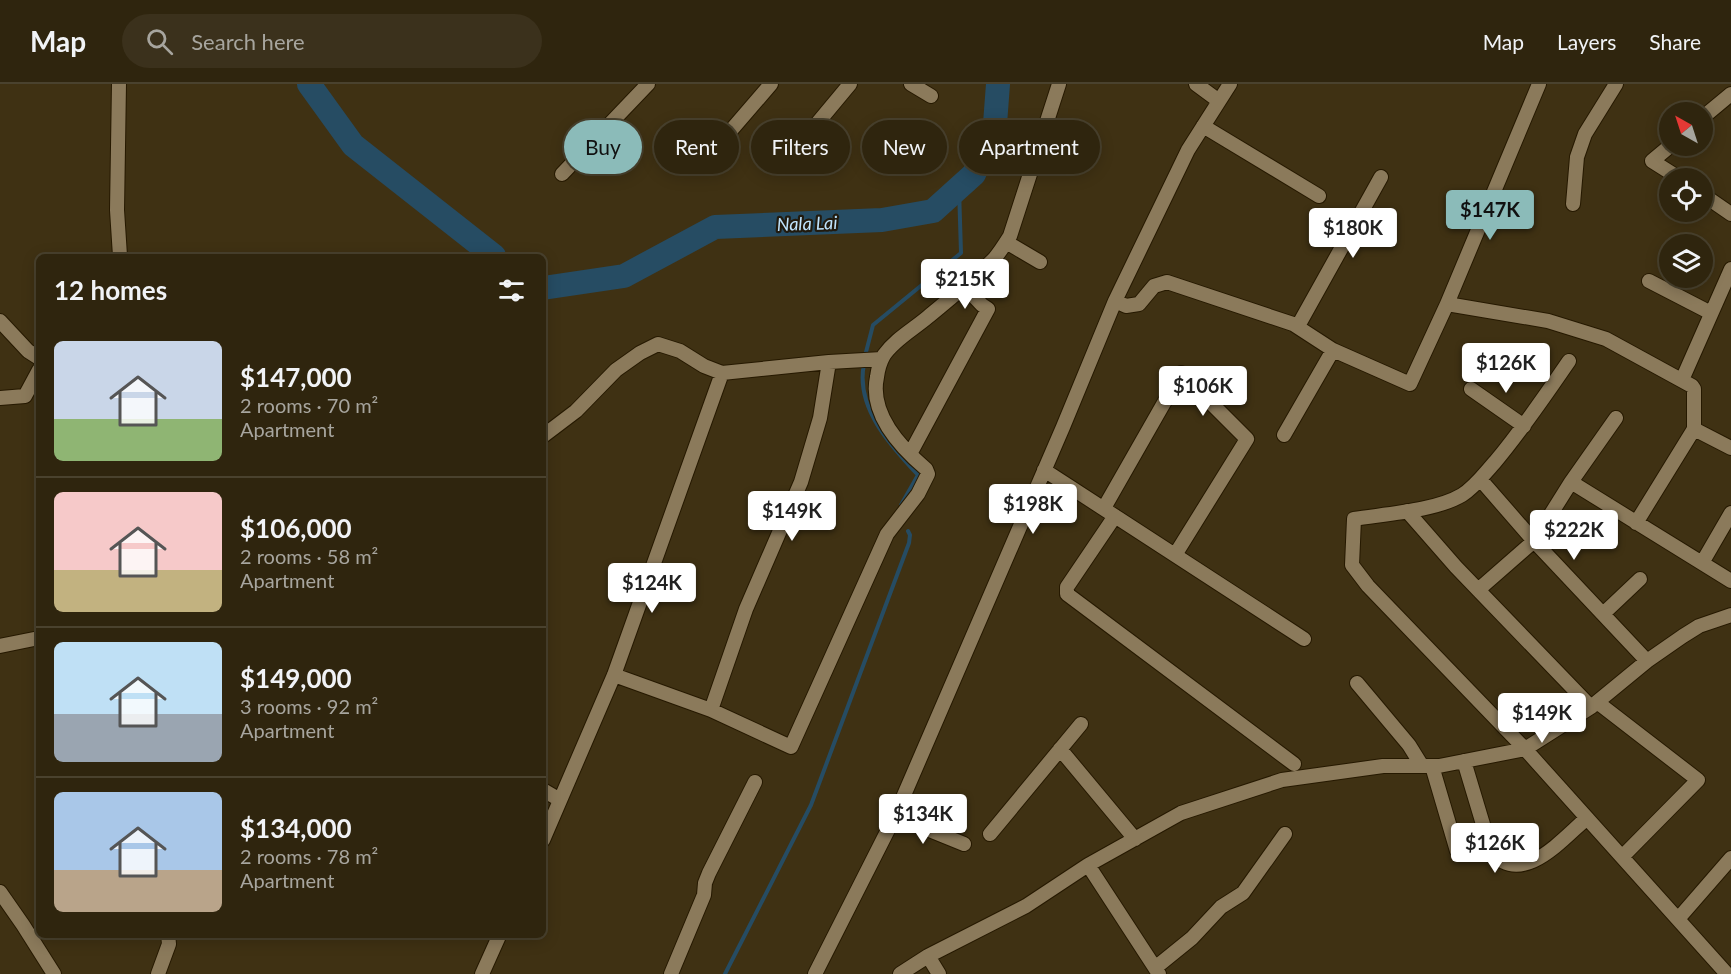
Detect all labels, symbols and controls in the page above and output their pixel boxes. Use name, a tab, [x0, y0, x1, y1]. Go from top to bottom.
search box	[122, 14, 542, 68]
text: Map	[30, 24, 86, 58]
icon: search	[143, 25, 176, 58]
text: Search here	[191, 28, 305, 55]
text: Map	[1483, 29, 1524, 54]
text: Layers	[1557, 29, 1616, 54]
text: Share	[1649, 29, 1701, 54]
north arrow	[1659, 102, 1713, 156]
map controls	[1659, 102, 1713, 288]
chip: Buy	[564, 120, 642, 174]
chip: Rent	[654, 120, 739, 174]
chip: Filters	[751, 120, 850, 174]
chip: New	[862, 120, 947, 174]
chip: Apartment	[959, 120, 1100, 174]
button: locate	[1659, 168, 1713, 222]
pin: $147K	[1448, 190, 1532, 241]
text: $147K	[1460, 197, 1520, 221]
pin: $180K	[1311, 208, 1395, 259]
water label: Nala Lai	[776, 211, 838, 235]
text: $180K	[1323, 215, 1383, 239]
button: layers	[1659, 234, 1713, 288]
pin: $215K	[923, 259, 1007, 310]
text: $215K	[935, 266, 995, 290]
text: 12 homes	[54, 274, 167, 306]
icon: filters	[495, 274, 528, 307]
pin: $126K	[1464, 343, 1548, 394]
text: $126K	[1476, 350, 1536, 374]
text: $147,000	[240, 361, 352, 393]
icon: home	[102, 365, 174, 437]
pin: $106K	[1161, 366, 1245, 417]
text: $106K	[1173, 373, 1233, 397]
text: 2 rooms · 70 m²	[240, 393, 378, 417]
text: Apartment	[240, 417, 334, 441]
pin: $198K	[991, 484, 1075, 535]
pin: $149K	[750, 491, 834, 542]
text: $198K	[1003, 491, 1063, 515]
text: $149K	[762, 498, 822, 522]
pin: $222K	[1532, 510, 1616, 561]
text: $106,000	[240, 512, 352, 544]
icon: home	[102, 516, 174, 588]
text: $222K	[1544, 517, 1604, 541]
text: 2 rooms · 58 m²	[240, 544, 378, 568]
pin: $124K	[610, 563, 694, 614]
text: Apartment	[240, 568, 334, 592]
text: $124K	[622, 570, 682, 594]
text: $149,000	[240, 662, 352, 694]
icon: home	[102, 666, 174, 738]
pin: $149K	[1500, 693, 1584, 744]
text: 3 rooms · 92 m²	[240, 694, 378, 718]
text: $149K	[1512, 700, 1572, 724]
text: Apartment	[240, 718, 334, 742]
pin: $134K	[881, 794, 965, 845]
text: $134K	[893, 801, 953, 825]
text: $134,000	[240, 812, 352, 844]
icon: home	[102, 816, 174, 888]
pin: $126K	[1453, 823, 1537, 874]
text: $126K	[1465, 830, 1525, 854]
text: 2 rooms · 78 m²	[240, 844, 378, 868]
text: Apartment	[240, 868, 334, 892]

